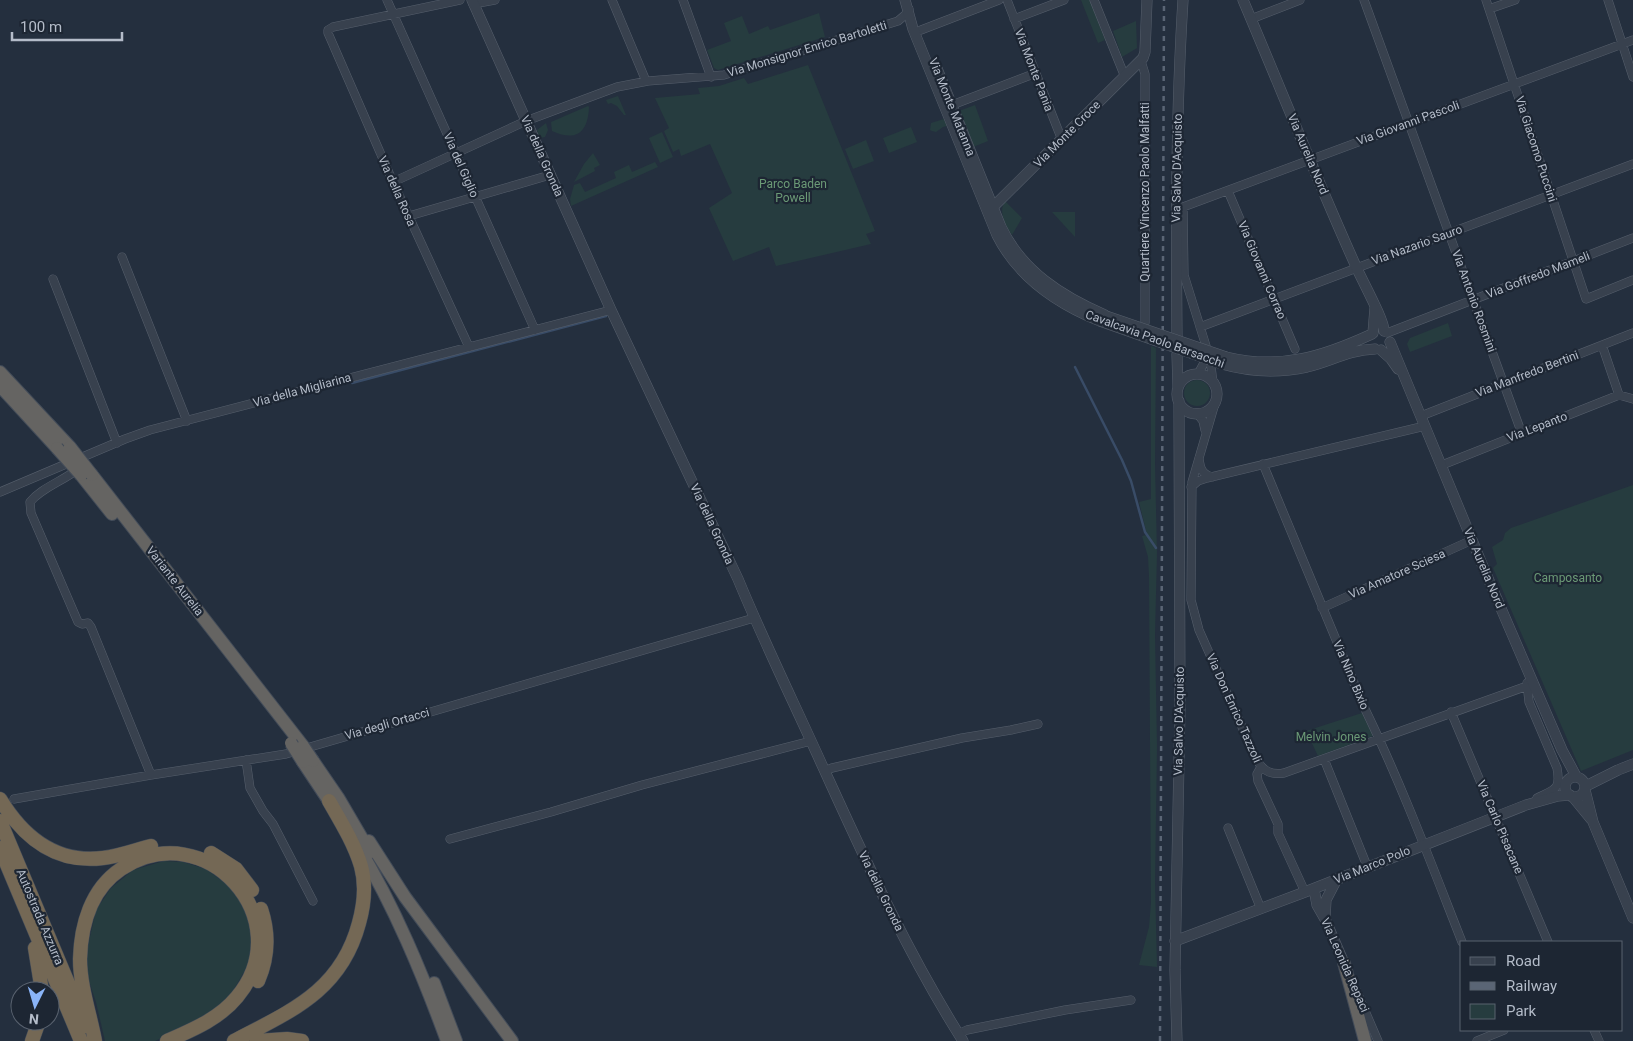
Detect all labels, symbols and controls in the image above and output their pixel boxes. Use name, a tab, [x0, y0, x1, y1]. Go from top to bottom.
scale bar	[12, 10, 122, 42]
text: 100 m	[20, 18, 62, 36]
street label: Via Monsignor Enrico Bartoletti	[726, 18, 888, 80]
street label: Via Monte Pania	[1012, 27, 1056, 113]
street label: Via Monte Matanna	[926, 56, 978, 158]
street label: Via Giacomo Puccini	[1512, 94, 1560, 204]
street label: Via Monte Croce	[1031, 98, 1103, 170]
street label: Via Giovanni Pascoli	[1355, 98, 1461, 148]
street label: Quartiere Vincenzo Paolo Malfatti	[1138, 102, 1152, 282]
street label: Via Aurelia Nord	[1285, 112, 1331, 196]
street label: Via della Gronda	[518, 113, 566, 199]
street label: Via Salvo D'Acquisto	[1169, 113, 1185, 222]
street label: Via del Giglio	[440, 130, 482, 200]
street label: Via della Rosa	[375, 154, 419, 228]
park label: Parco Baden Powell	[759, 177, 827, 205]
street label: Via Giovanni Corrao	[1235, 219, 1289, 321]
street label: Via Nazario Sauro	[1370, 222, 1464, 268]
street label: Via Antonio Rosmini	[1449, 248, 1499, 354]
street label: Via Goffredo Mameli	[1484, 249, 1592, 301]
street label: Cavalcavia Paolo Barsacchi	[1084, 307, 1226, 371]
street label: Via Manfredo Bertini	[1473, 348, 1581, 400]
street label: Via della Migliarina	[251, 370, 353, 410]
street label: Via Lepanto	[1505, 409, 1569, 445]
street label: Via della Gronda	[687, 481, 737, 567]
street label: Via Aurelia Nord	[1461, 526, 1507, 610]
street label: Variante Aurelia	[144, 543, 206, 619]
street label: Via Amatore Sciesa	[1347, 546, 1447, 602]
park label: Camposanto	[1534, 571, 1602, 585]
street label: Via Nino Bixio	[1330, 638, 1372, 712]
street label: Via Don Enrico Tazzoli	[1204, 651, 1264, 765]
street label: Via Salvo D'Acquisto	[1171, 666, 1187, 775]
street label: Via degli Ortacci	[343, 705, 431, 743]
park label: Melvin Jones	[1296, 730, 1366, 744]
street label: Via Carlo Pisacane	[1474, 778, 1526, 876]
street label: Via Marco Polo	[1332, 843, 1412, 887]
street label: Via della Gronda	[856, 849, 906, 933]
street label: Autostrada Azzurra	[14, 867, 66, 967]
street label: Via Leonida Repaci	[1318, 916, 1372, 1014]
legend	[1460, 941, 1623, 1031]
text: Road	[1506, 952, 1540, 970]
text: Railway	[1506, 977, 1557, 995]
north arrow	[10, 981, 60, 1031]
text: Park	[1506, 1002, 1537, 1020]
text: N	[28, 1011, 39, 1027]

